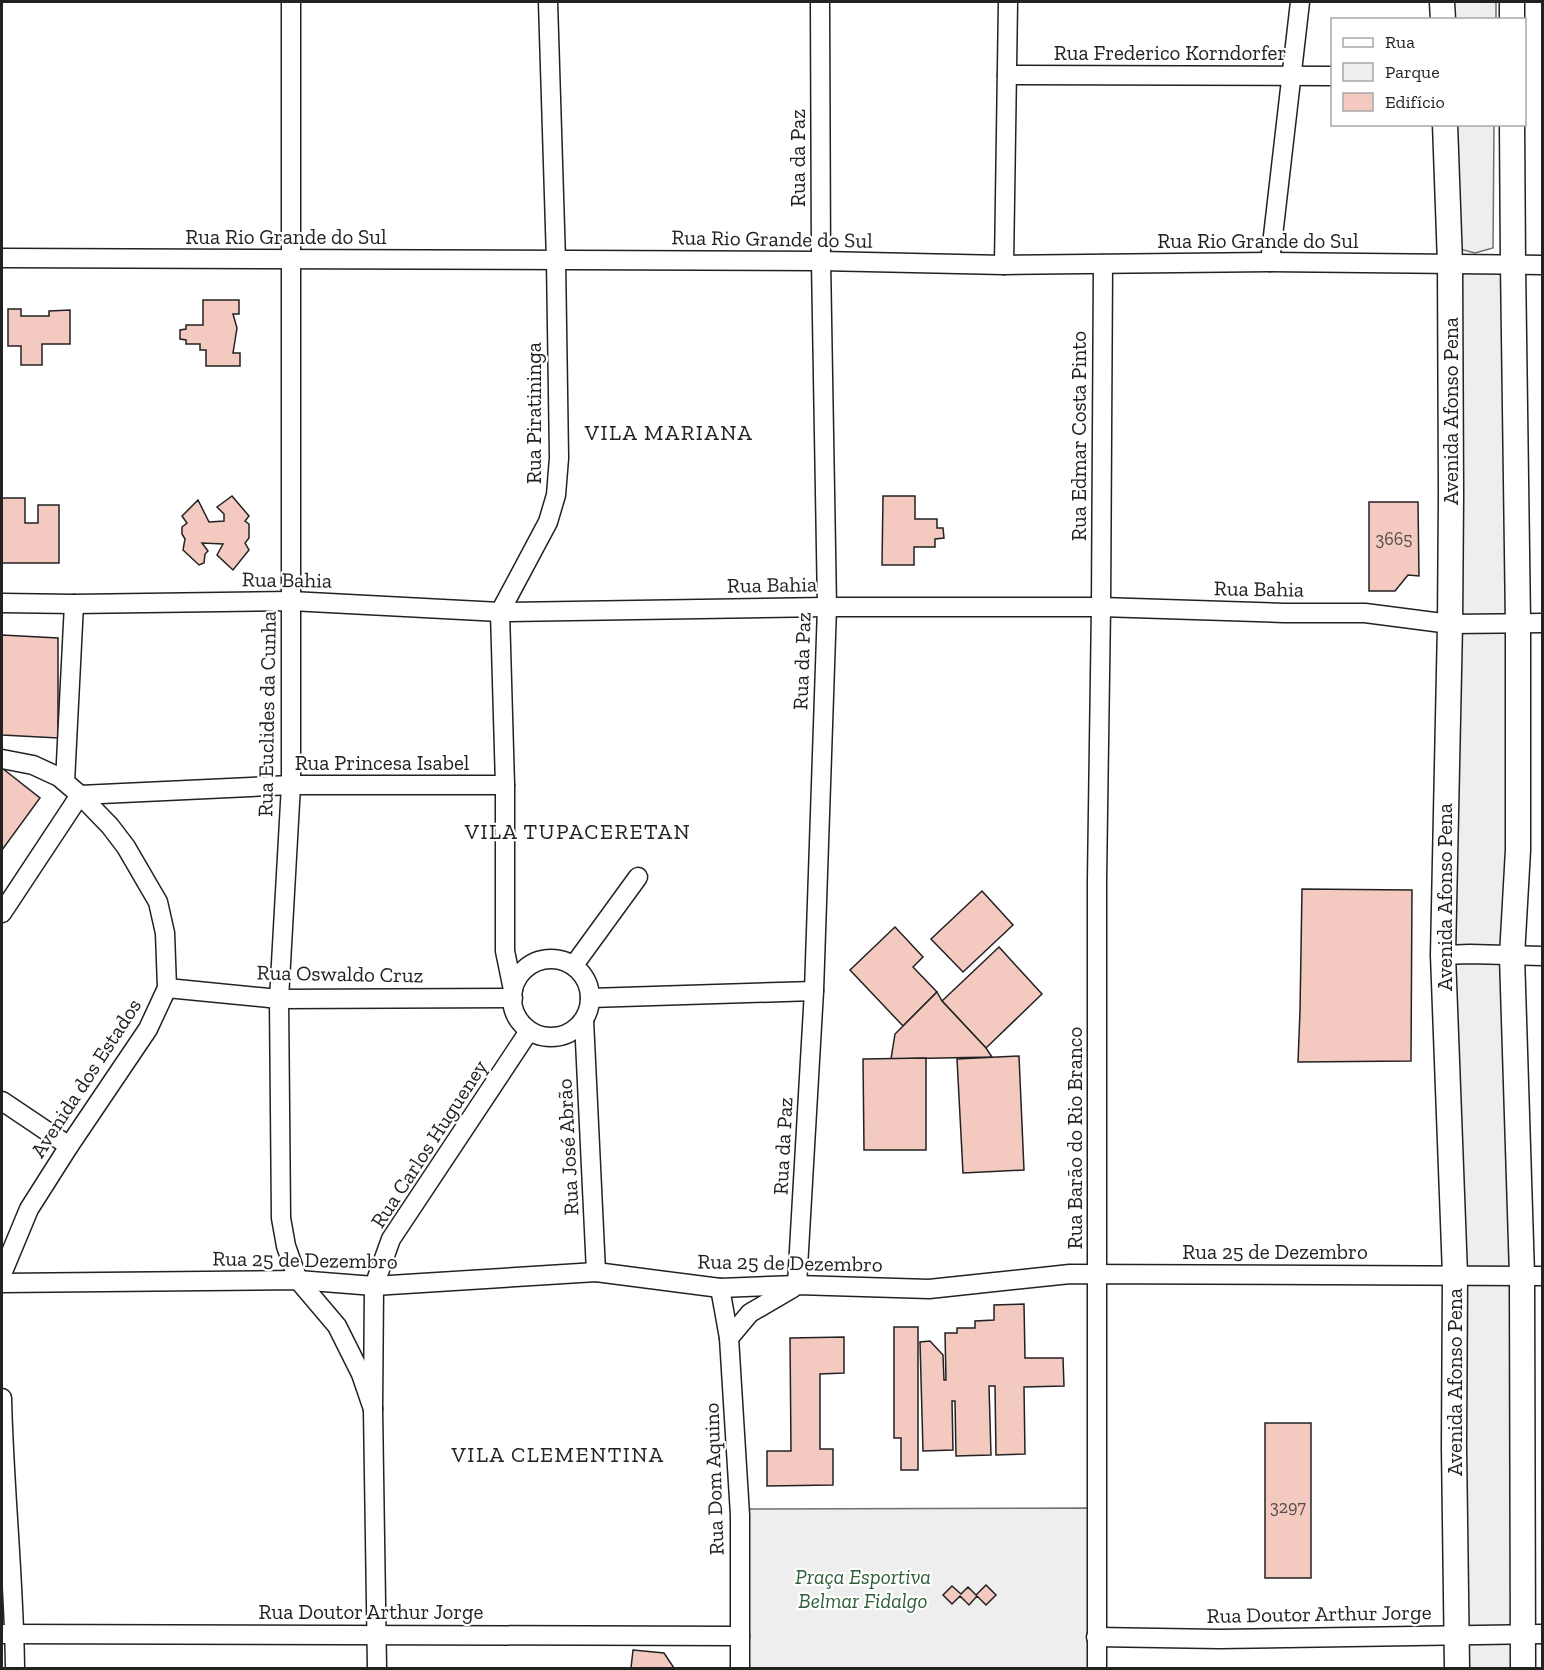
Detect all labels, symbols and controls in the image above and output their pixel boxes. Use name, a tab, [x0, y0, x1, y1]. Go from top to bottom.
legend	[1331, 18, 1526, 126]
text: Rua	[1385, 31, 1415, 53]
street label: Rua Frederico Korndorfer	[1054, 40, 1286, 65]
text: Parque	[1385, 61, 1440, 83]
text: Edifício	[1385, 91, 1445, 113]
street label: Rua da Paz	[785, 109, 810, 207]
street label: Rua Rio Grande do Sul	[185, 224, 387, 249]
street label: Rua Rio Grande do Sul	[671, 224, 873, 253]
street label: Rua Rio Grande do Sul	[1157, 228, 1359, 253]
street label: Avenida Afonso Pena	[1438, 317, 1463, 505]
street label: Rua Edmar Costa Pinto	[1066, 331, 1091, 541]
street label: Rua Piratininga	[521, 342, 546, 484]
district label: VILA MARIANA	[584, 419, 753, 446]
house number: 3665	[1375, 528, 1413, 550]
street label: Rua Bahia	[242, 566, 332, 593]
street label: Rua Bahia	[727, 571, 817, 598]
street label: Rua Bahia	[1214, 575, 1304, 602]
street label: Rua Euclides da Cunha	[252, 611, 281, 817]
street label: Rua da Paz	[787, 611, 816, 710]
street label: Rua Princesa Isabel	[295, 750, 470, 775]
street label: Avenida Afonso Pena	[1432, 803, 1457, 991]
district label: VILA TUPACERETAN	[464, 818, 691, 845]
street label: Rua Oswaldo Cruz	[256, 960, 424, 987]
street label: Avenida dos Estados	[25, 994, 146, 1162]
street label: Rua Barão do Rio Branco	[1062, 1027, 1087, 1249]
street label: Rua Carlos Hugueney	[365, 1055, 492, 1232]
street label: Rua José Abrão	[551, 1078, 584, 1216]
street label: Rua da Paz	[767, 1096, 798, 1196]
street label: Rua 25 de Dezembro	[1182, 1239, 1368, 1264]
street label: Rua 25 de Dezembro	[212, 1245, 398, 1274]
street label: Rua 25 de Dezembro	[697, 1248, 883, 1277]
street label: Avenida Afonso Pena	[1442, 1288, 1467, 1476]
street label: Rua Dom Aquino	[698, 1402, 729, 1556]
district label: VILA CLEMENTINA	[451, 1441, 664, 1468]
house number: 3297	[1270, 1496, 1307, 1518]
park label: Praça Esportiva Belmar Fidalgo	[795, 1564, 931, 1613]
street label: Rua Doutor Arthur Jorge	[259, 1599, 484, 1624]
street label: Rua Doutor Arthur Jorge	[1206, 1599, 1432, 1628]

